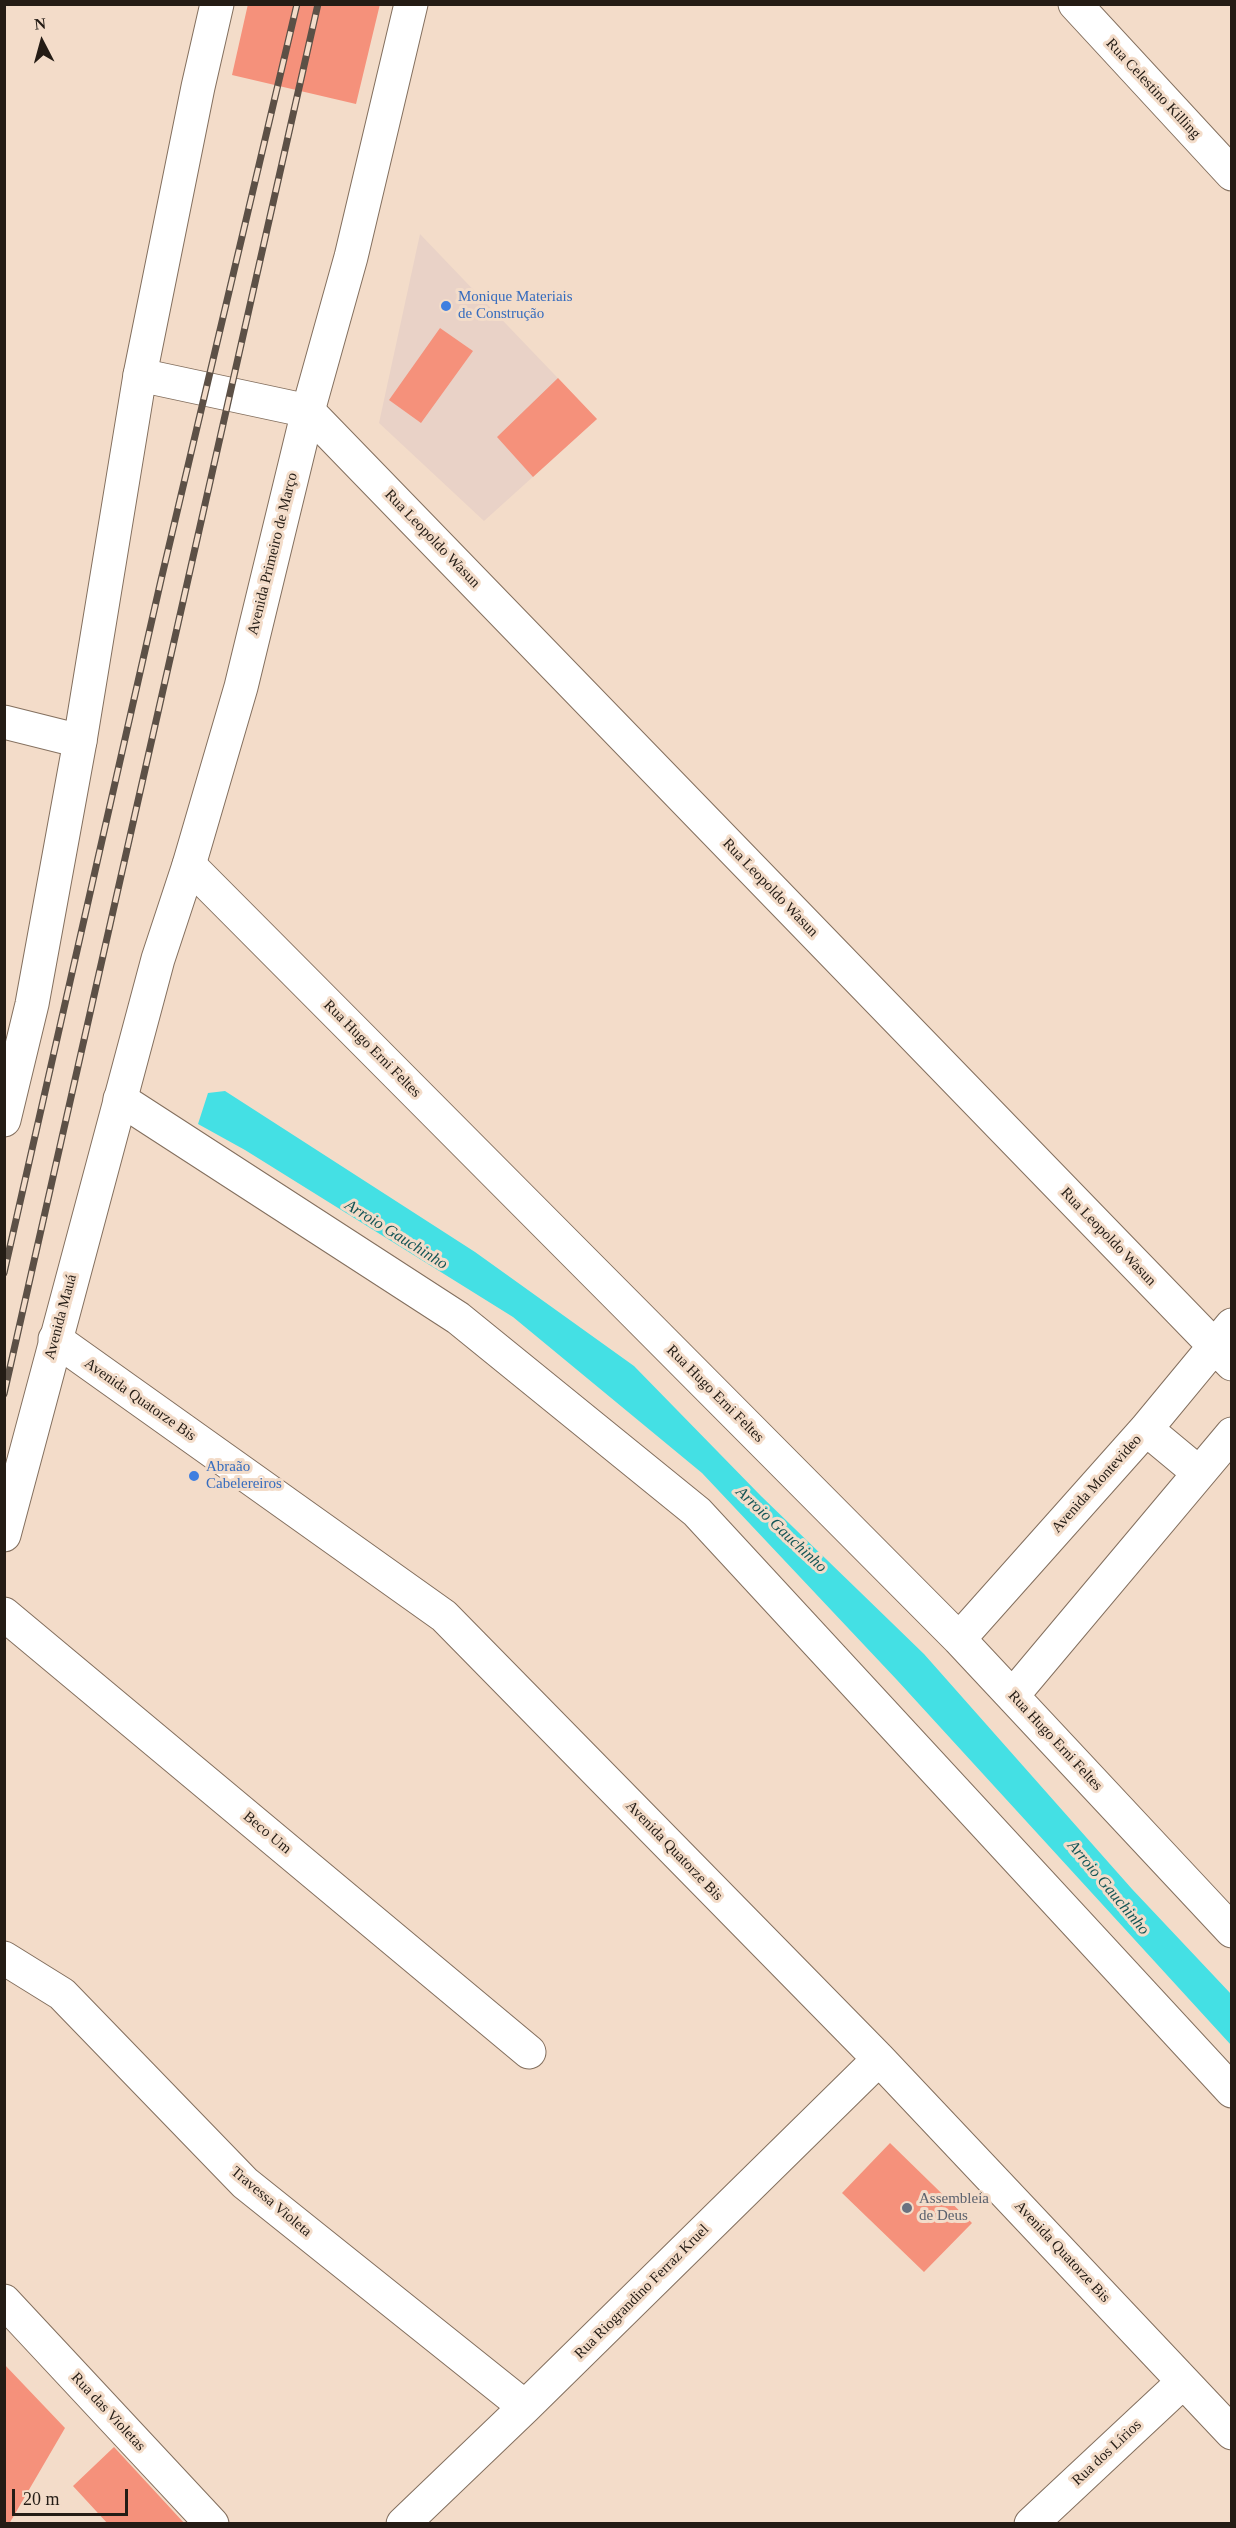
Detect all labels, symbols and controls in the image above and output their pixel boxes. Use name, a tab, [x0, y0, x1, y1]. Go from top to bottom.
north arrow	[12, 12, 72, 72]
text: N	[33, 15, 47, 33]
street label: Rua Celestino Killing	[1102, 35, 1204, 143]
place label: Monique Materiais de Construção	[458, 288, 573, 323]
marker: Monique Materiais de Construção	[439, 299, 453, 313]
street label: Avenida Primeiro de Março	[244, 471, 302, 637]
street label: Rua Leopoldo Wasun	[381, 486, 483, 592]
street label: Rua Leopoldo Wasun	[719, 835, 821, 941]
street label: Rua Hugo Erni Feltes	[320, 997, 424, 1101]
street label: Rua Leopoldo Wasun	[1057, 1184, 1159, 1290]
water label: Arroio Gauchinho	[341, 1196, 451, 1274]
street label: Avenida Mauá	[41, 1272, 81, 1362]
street label: Rua Hugo Erni Feltes	[663, 1342, 767, 1446]
street label: Avenida Quatorze Bis	[81, 1355, 199, 1445]
street label: Avenida Montevideo	[1048, 1431, 1146, 1537]
place label: Abraão Cabelereiros	[206, 1458, 282, 1493]
marker: Abraão Cabelereiros	[187, 1469, 201, 1483]
water label: Arroio Gauchinho	[732, 1483, 830, 1577]
street label: Rua Hugo Erni Feltes	[1004, 1687, 1106, 1795]
street label: Avenida Quatorze Bis	[622, 1797, 726, 1905]
street label: Beco Um	[239, 1808, 295, 1858]
water label: Arroio Gauchinho	[1063, 1837, 1153, 1939]
street label: Travessa Violeta	[227, 2163, 315, 2241]
place label: Assembleia de Deus	[919, 2190, 989, 2225]
street label: Avenida Quatorze Bis	[1010, 2198, 1114, 2306]
marker: Assembleia de Deus	[900, 2201, 914, 2215]
street label: Rua Riograndino Ferraz Kruel	[571, 2221, 713, 2363]
street label: Rua das Violetas	[67, 2369, 149, 2455]
street label: Rua dos Lírios	[1069, 2416, 1145, 2490]
scale bar	[15, 2477, 130, 2515]
text: 20 m	[23, 2489, 60, 2509]

